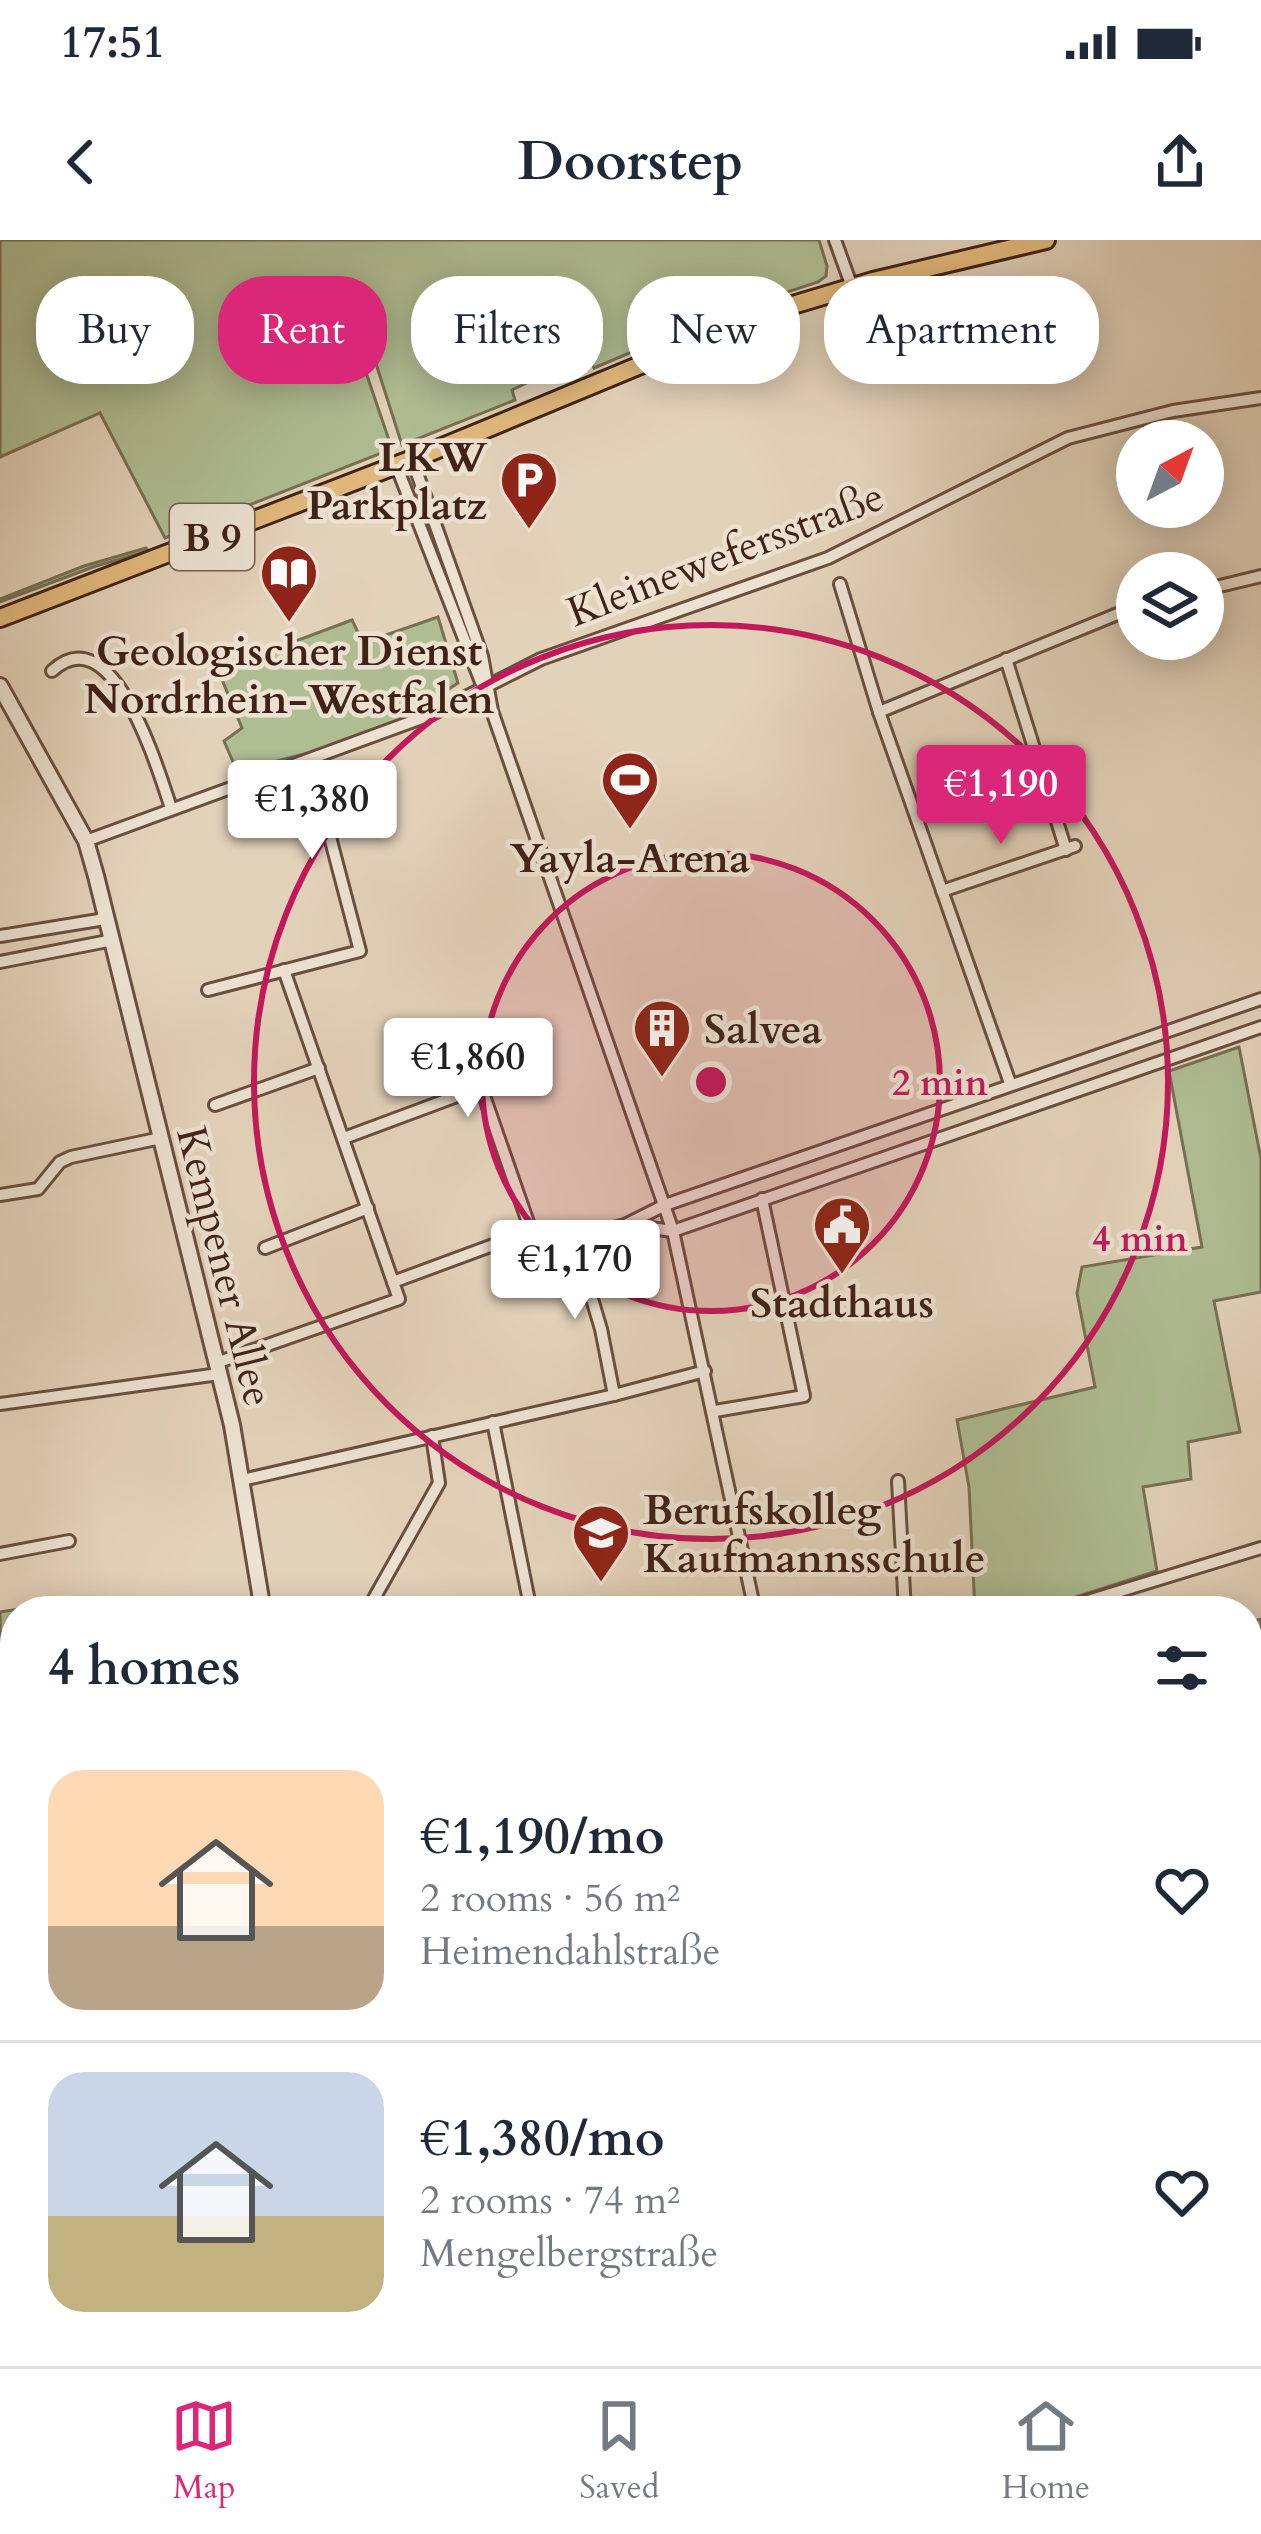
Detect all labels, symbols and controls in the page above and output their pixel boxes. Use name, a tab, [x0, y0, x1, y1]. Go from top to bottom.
text: 17:51	[60, 12, 165, 73]
text: Doorstep	[518, 126, 743, 199]
icon: back	[48, 129, 114, 195]
icon: share	[1147, 129, 1213, 195]
chip: Buy	[36, 276, 194, 384]
chip: Rent	[218, 276, 387, 384]
chip: Filters	[411, 276, 603, 384]
chip: New	[627, 276, 800, 384]
chip: Apartment	[824, 276, 1099, 384]
north arrow	[1116, 420, 1224, 528]
map controls	[1116, 420, 1224, 660]
place label: LKW Parkplatz	[306, 429, 488, 534]
parking icon: LKW Parkplatz	[498, 449, 560, 531]
street label: Kleinewefersstraße	[559, 468, 892, 641]
road number: B 9	[170, 504, 254, 570]
library icon: Geologischer Dienst Nordrhein-Westfalen	[258, 542, 320, 624]
button: layers	[1116, 552, 1224, 660]
place label: Geologischer Dienst Nordrhein-Westfalen	[84, 623, 494, 728]
pin: €1,190	[903, 745, 1099, 847]
sports icon: Yayla-Arena	[599, 749, 661, 831]
text: €1,190	[944, 757, 1058, 810]
pin: €1,380	[214, 760, 410, 862]
text: €1,380	[255, 772, 369, 825]
place label: Yayla-Arena	[510, 830, 750, 887]
building icon: Salvea	[631, 997, 693, 1079]
place label: Salvea	[704, 1001, 822, 1058]
pin: €1,860	[370, 1018, 566, 1120]
text: €1,860	[411, 1030, 525, 1083]
text: 2 min	[892, 1059, 988, 1108]
centre of rings	[690, 1061, 732, 1103]
street label: Kempener Allee	[162, 1121, 287, 1412]
public building icon: Stadthaus	[811, 1194, 873, 1276]
text: 4 min	[1092, 1215, 1188, 1264]
pin: €1,170	[477, 1220, 673, 1322]
text: €1,170	[518, 1232, 632, 1285]
place label: Stadthaus	[750, 1275, 934, 1332]
place label: Berufskolleg Kaufmannsschule	[643, 1482, 985, 1587]
school or university icon: Berufskolleg Kaufmannsschule	[570, 1502, 632, 1584]
text: 4 homes	[48, 1633, 240, 1703]
icon: filters	[1149, 1635, 1215, 1701]
text: €1,190/mo	[420, 1802, 665, 1872]
icon: home	[144, 1818, 288, 1962]
icon: heart	[1149, 1857, 1215, 1923]
text: 2 rooms · 56 m²	[420, 1872, 680, 1925]
text: Heimendahlstraße	[420, 1925, 720, 1978]
text: €1,380/mo	[420, 2104, 665, 2174]
icon: home	[144, 2120, 288, 2264]
icon: heart	[1149, 2159, 1215, 2225]
text: 2 rooms · 74 m²	[420, 2174, 680, 2227]
text: Mengelbergstraße	[420, 2227, 718, 2280]
tab: Map	[171, 2393, 237, 2510]
tab: Saved	[579, 2393, 659, 2510]
tab: Home	[1002, 2393, 1090, 2510]

